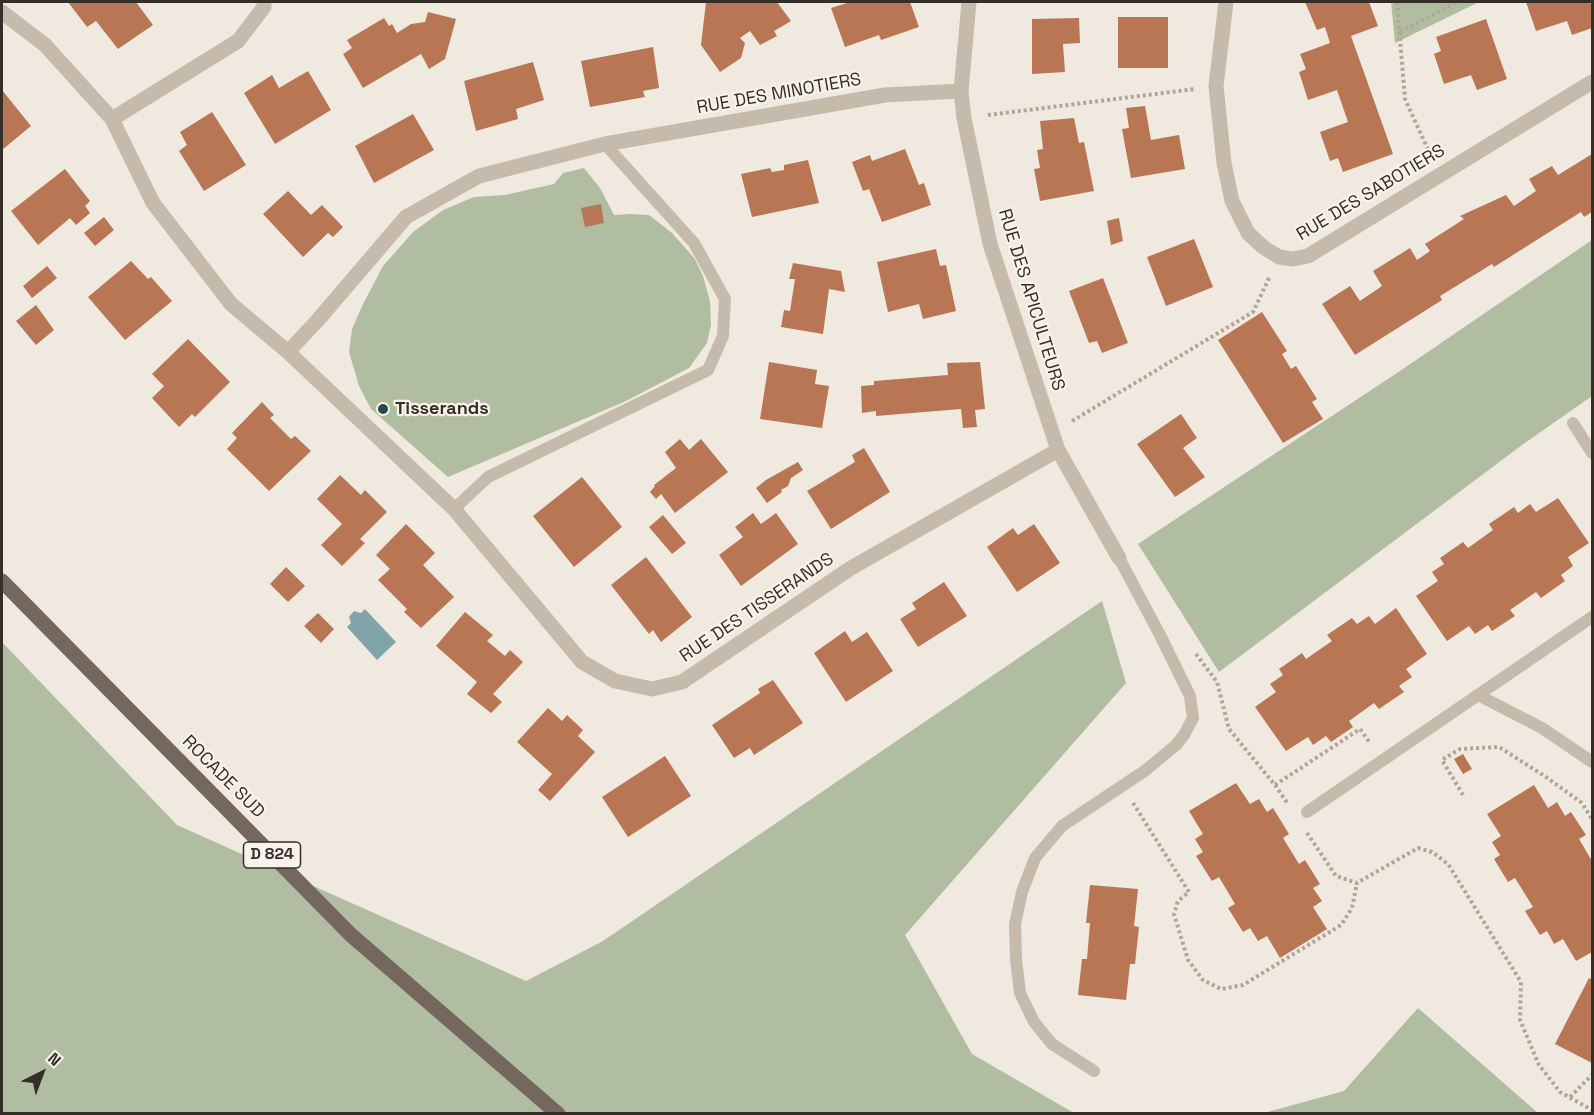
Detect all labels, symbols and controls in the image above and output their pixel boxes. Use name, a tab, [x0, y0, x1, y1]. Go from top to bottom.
street label: RUE DES MINOTIERS	[695, 69, 863, 119]
street label: RUE DES SABOTIERS	[1293, 140, 1449, 246]
street label: RUE DES APICULTEURS	[993, 206, 1069, 394]
place label: Tisserands	[395, 398, 489, 420]
marker: Tisserands	[376, 402, 390, 416]
street label: RUE DES TISSERANDS	[676, 549, 838, 667]
street label: ROCADE SUD	[177, 731, 269, 823]
road number: D 824	[244, 842, 300, 868]
north arrow	[12, 1043, 72, 1103]
text: N	[43, 1048, 65, 1071]

